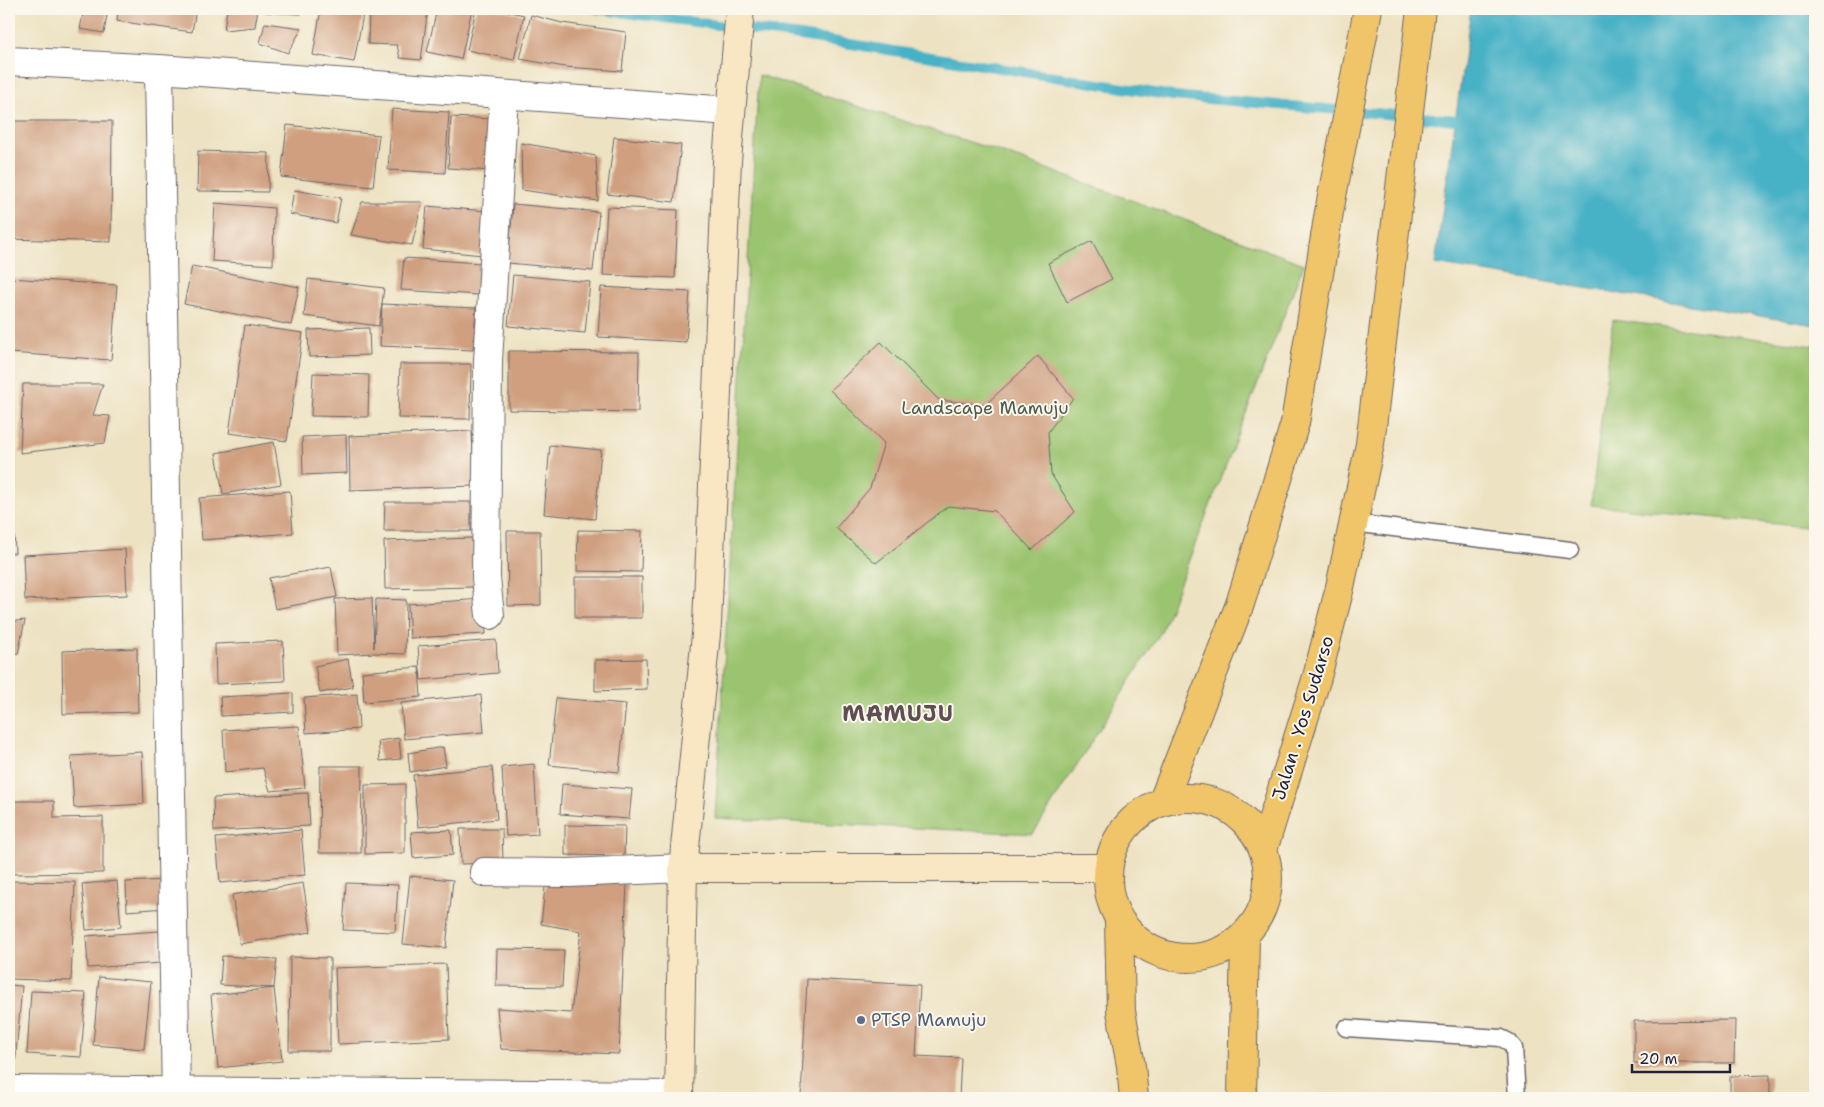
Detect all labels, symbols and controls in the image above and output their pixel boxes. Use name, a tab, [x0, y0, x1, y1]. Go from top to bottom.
park label: Landscape Mamuju	[901, 396, 1069, 420]
street label: Jalan . Yos Sudarso	[1267, 633, 1339, 803]
district label: MAMUJU	[842, 699, 954, 728]
place label: PTSP Mamuju	[871, 1008, 986, 1032]
marker: PTSP Mamuju	[855, 1014, 867, 1026]
scale bar	[1632, 1042, 1729, 1074]
text: 20 m	[1639, 1049, 1678, 1069]

